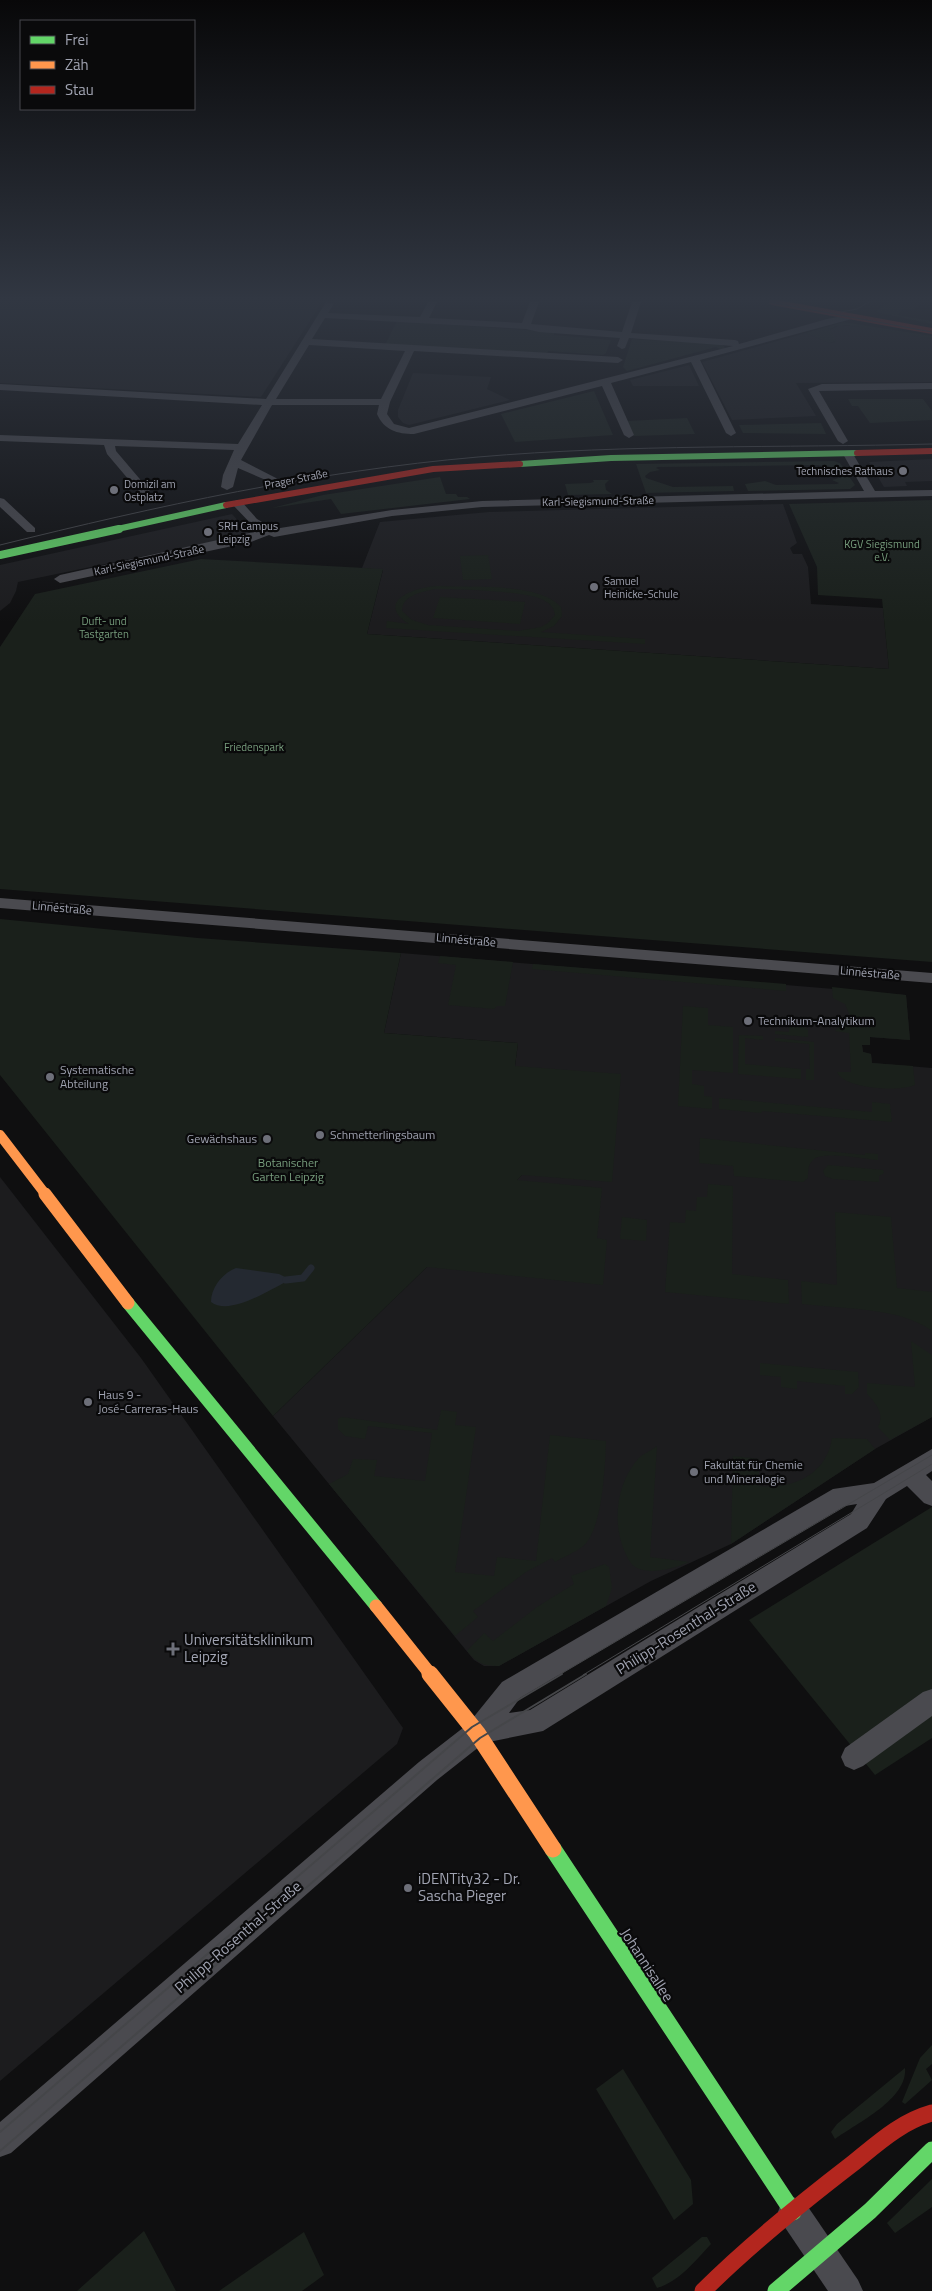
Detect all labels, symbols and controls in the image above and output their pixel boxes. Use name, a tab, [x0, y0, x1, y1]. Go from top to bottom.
legend	[20, 20, 195, 110]
text: Frei	[65, 28, 88, 51]
text: Zäh	[65, 53, 89, 76]
text: Stau	[65, 78, 94, 101]
place label: Technisches Rathaus	[796, 463, 893, 479]
street label: Prager Straße	[263, 465, 329, 493]
marker: Technisches Rathaus	[897, 465, 909, 477]
place label: Domizil am Ostplatz	[124, 476, 176, 505]
marker: Domizil am Ostplatz	[108, 484, 120, 496]
street label: Karl-Siegismund-Straße	[542, 492, 655, 510]
place label: SRH Campus Leipzig	[218, 518, 278, 547]
marker: SRH Campus Leipzig	[202, 526, 214, 538]
park label: KGV Siegismund e.V.	[844, 536, 920, 565]
street label: Karl-Siegismund-Straße	[93, 540, 206, 579]
place label: Samuel Heinicke-Schule	[604, 573, 679, 602]
marker: Samuel Heinicke-Schule	[588, 581, 600, 593]
park label: Duft- und Tastgarten	[79, 613, 129, 642]
park label: Friedenspark	[224, 739, 285, 755]
street label: Linnéstraße	[31, 895, 93, 920]
street label: Linnéstraße	[435, 927, 497, 952]
street label: Linnéstraße	[839, 960, 901, 985]
place label: Technikum-Analytikum	[758, 1011, 875, 1030]
marker: Technikum-Analytikum	[742, 1015, 754, 1027]
place label: Systematische Abteilung	[60, 1060, 134, 1093]
marker: Systematische Abteilung	[44, 1071, 56, 1083]
place label: Schmetterlingsbaum	[330, 1125, 435, 1144]
place label: Gewächshaus	[187, 1129, 257, 1148]
marker: Schmetterlingsbaum	[314, 1129, 326, 1141]
marker: Gewächshaus	[261, 1133, 273, 1145]
park label: Botanischer Garten Leipzig	[252, 1153, 324, 1186]
place label: Haus 9 - José-Carreras-Haus	[98, 1385, 199, 1418]
marker: Haus 9 - José-Carreras-Haus	[82, 1396, 94, 1408]
place label: Fakultät für Chemie und Mineralogie	[704, 1455, 803, 1488]
marker: Fakultät für Chemie und Mineralogie	[688, 1466, 700, 1478]
street label: Philipp-Rosenthal-Straße	[611, 1575, 760, 1680]
place label: Universitätsklinikum Leipzig	[184, 1628, 313, 1668]
marker: Universitätsklinikum Leipzig	[166, 1642, 180, 1656]
place label: iDENTity32 - Dr. Sascha Pieger	[418, 1867, 520, 1907]
street label: Philipp-Rosenthal-Straße	[169, 1875, 306, 1998]
marker: iDENTity32 - Dr. Sascha Pieger	[402, 1882, 414, 1894]
street label: Johannisallee	[615, 1923, 680, 2006]

